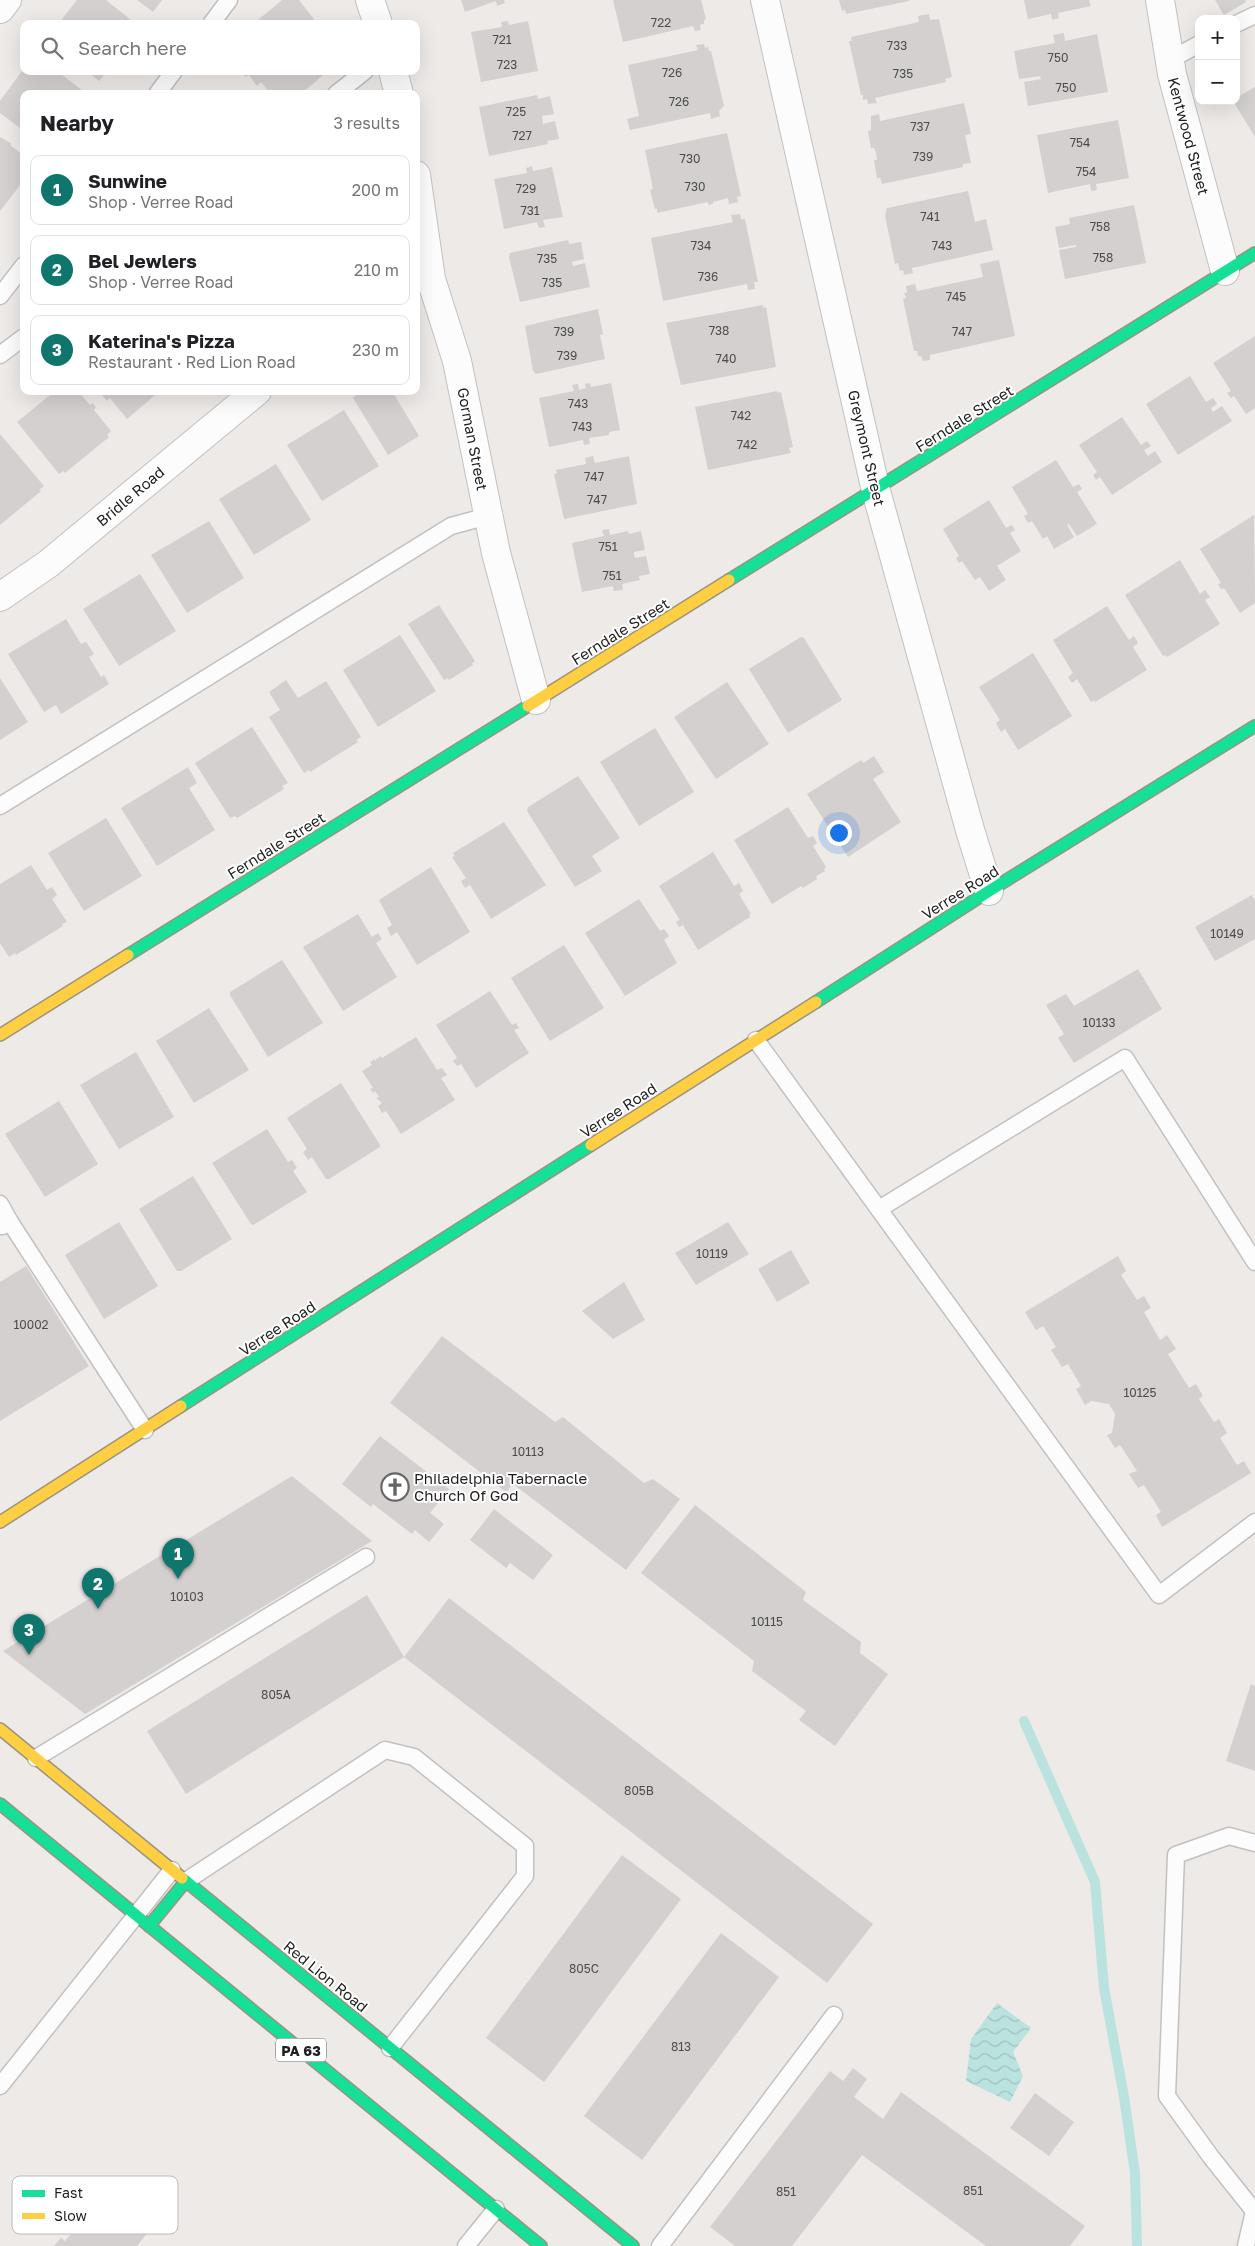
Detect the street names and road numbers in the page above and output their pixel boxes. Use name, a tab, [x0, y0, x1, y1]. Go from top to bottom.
street label: Kentwood Street	[1165, 75, 1213, 197]
street label: Ferndale Street	[912, 381, 1016, 455]
street label: Gorman Street	[454, 386, 492, 492]
street label: Greymont Street	[845, 388, 889, 508]
street label: Bridle Road	[92, 462, 168, 530]
street label: Ferndale Street	[568, 594, 672, 668]
street label: Ferndale Street	[224, 808, 328, 882]
street label: Verree Road	[918, 861, 1002, 923]
street label: Verree Road	[576, 1079, 660, 1141]
street label: Verree Road	[235, 1297, 319, 1359]
street label: Red Lion Road	[280, 1937, 372, 2015]
road number: PA 63	[276, 2038, 326, 2062]

